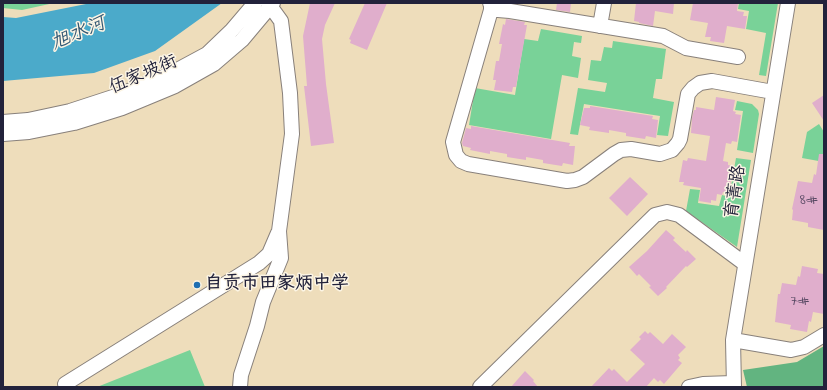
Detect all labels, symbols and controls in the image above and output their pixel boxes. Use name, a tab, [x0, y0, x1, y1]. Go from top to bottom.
water label: 旭水河	[48, 13, 110, 57]
street label: 伍家坡街	[107, 52, 181, 100]
street label: 育菁路	[722, 164, 752, 220]
house number: 8#	[800, 191, 818, 211]
place label: 自贡市田家炳中学	[205, 274, 349, 296]
marker: 自贡市田家炳中学	[192, 280, 202, 290]
house number: 7#	[791, 292, 809, 312]

